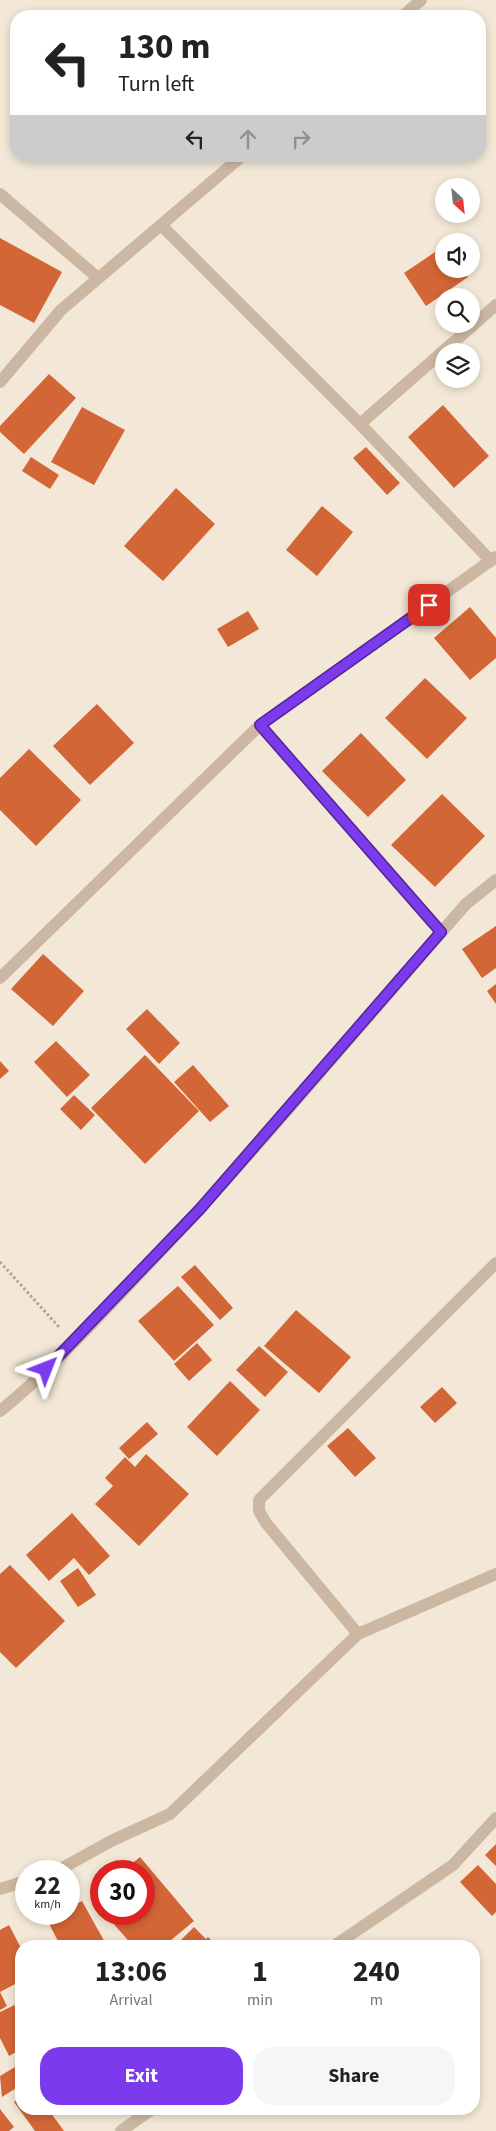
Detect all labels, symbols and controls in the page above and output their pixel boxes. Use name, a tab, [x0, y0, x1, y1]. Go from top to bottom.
text: 130 m	[118, 22, 210, 72]
icon: left	[35, 30, 100, 95]
text: Turn left	[118, 68, 194, 100]
icon: left	[181, 125, 209, 153]
icon: ahead	[234, 125, 262, 153]
icon: right	[287, 125, 315, 153]
north arrow	[435, 178, 480, 222]
map controls	[435, 178, 480, 388]
button: sound	[435, 233, 480, 278]
button: search	[435, 288, 480, 333]
button: layers	[435, 343, 480, 388]
pin	[408, 584, 450, 626]
icon: arrive	[415, 591, 443, 619]
position arrow	[19, 1342, 71, 1394]
speed limit sign: 30	[90, 1860, 155, 1925]
text: 22	[34, 1868, 61, 1904]
text: km/h	[34, 1896, 61, 1913]
text: 13:06	[95, 1950, 167, 1993]
text: 1	[252, 1950, 268, 1993]
text: 240	[353, 1950, 400, 1993]
text: Arrival	[109, 1989, 152, 2011]
text: min	[247, 1989, 273, 2011]
text: m	[370, 1989, 383, 2011]
button: Exit	[40, 2047, 243, 2105]
button: Share	[253, 2047, 455, 2105]

